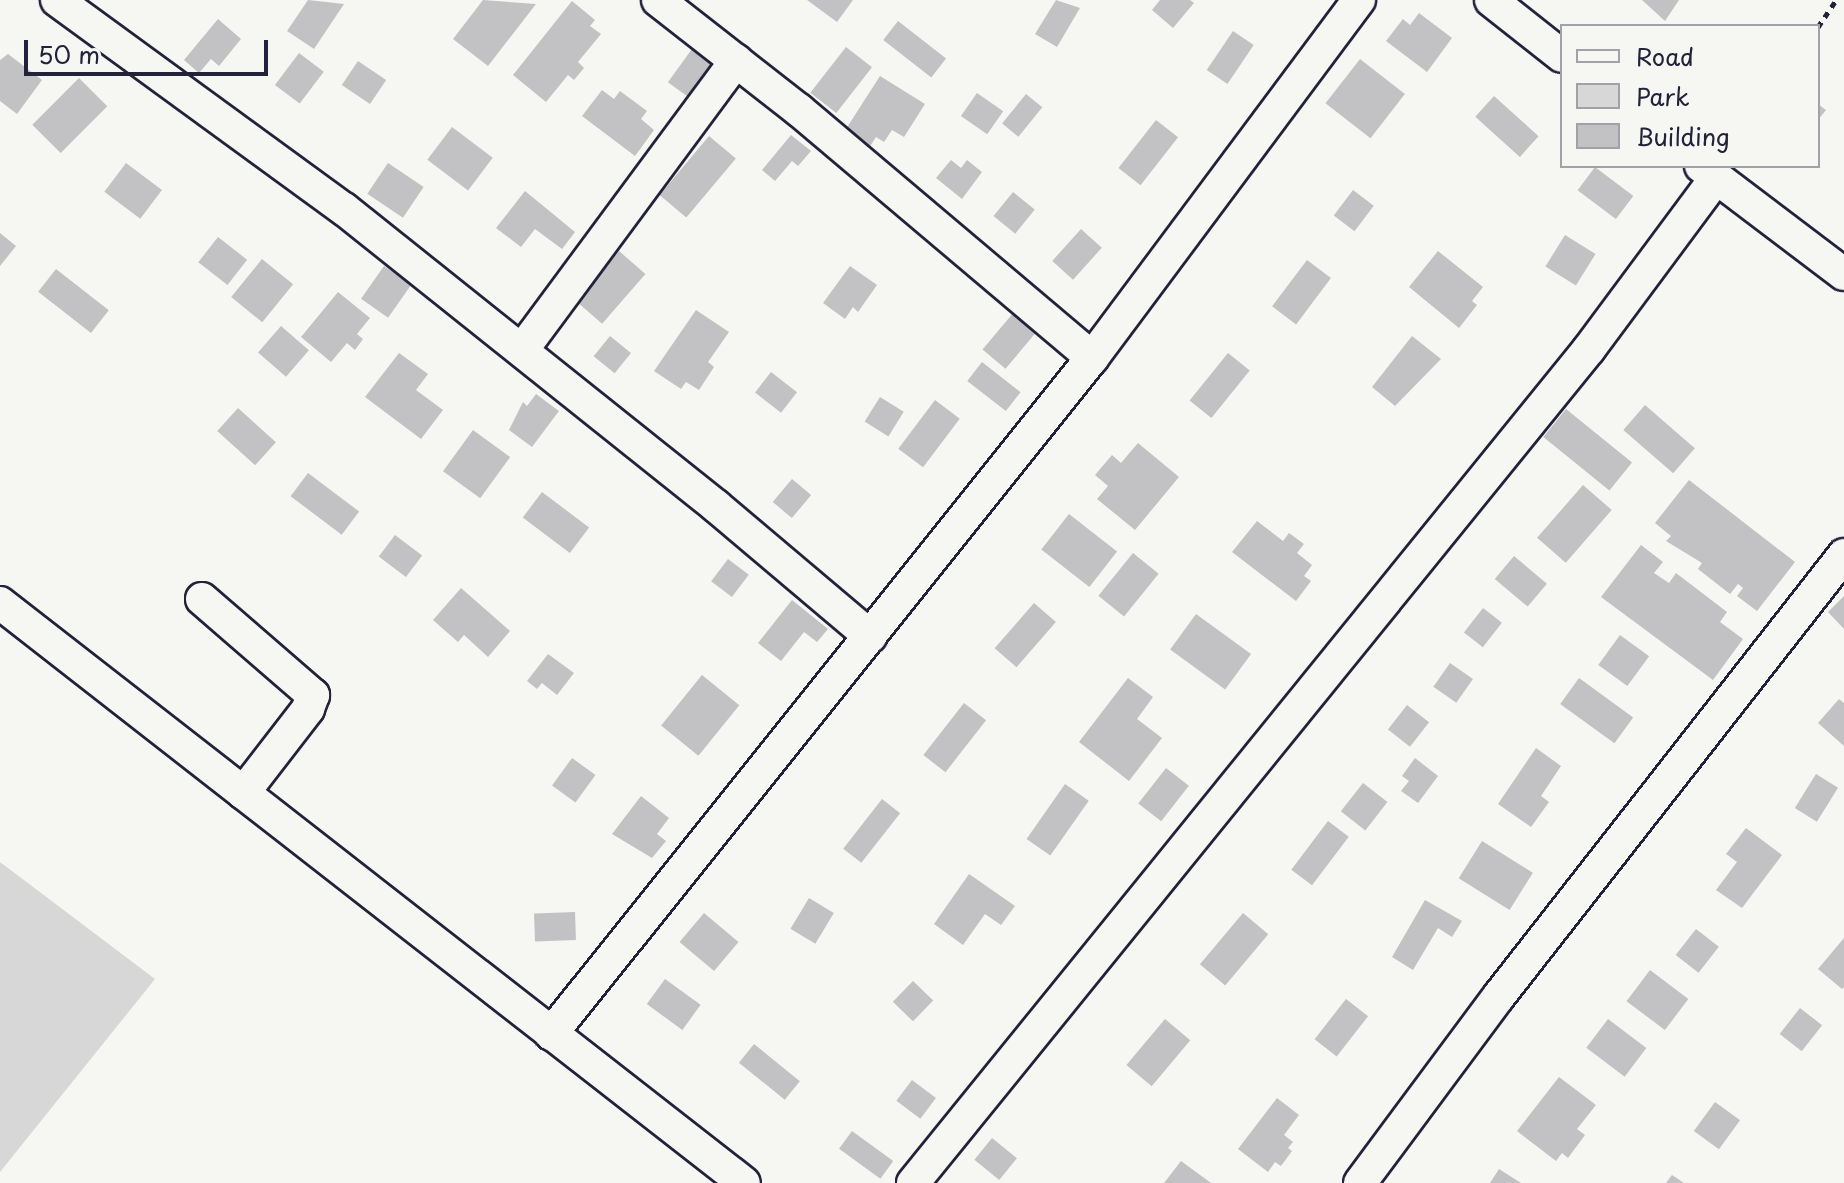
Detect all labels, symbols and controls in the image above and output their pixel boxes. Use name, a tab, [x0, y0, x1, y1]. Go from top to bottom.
scale bar	[28, 24, 272, 74]
legend	[1560, 24, 1820, 168]
text: 50 m	[38, 36, 100, 72]
text: Road	[1636, 38, 1694, 74]
text: Park	[1636, 78, 1690, 114]
text: Building	[1636, 118, 1730, 154]

